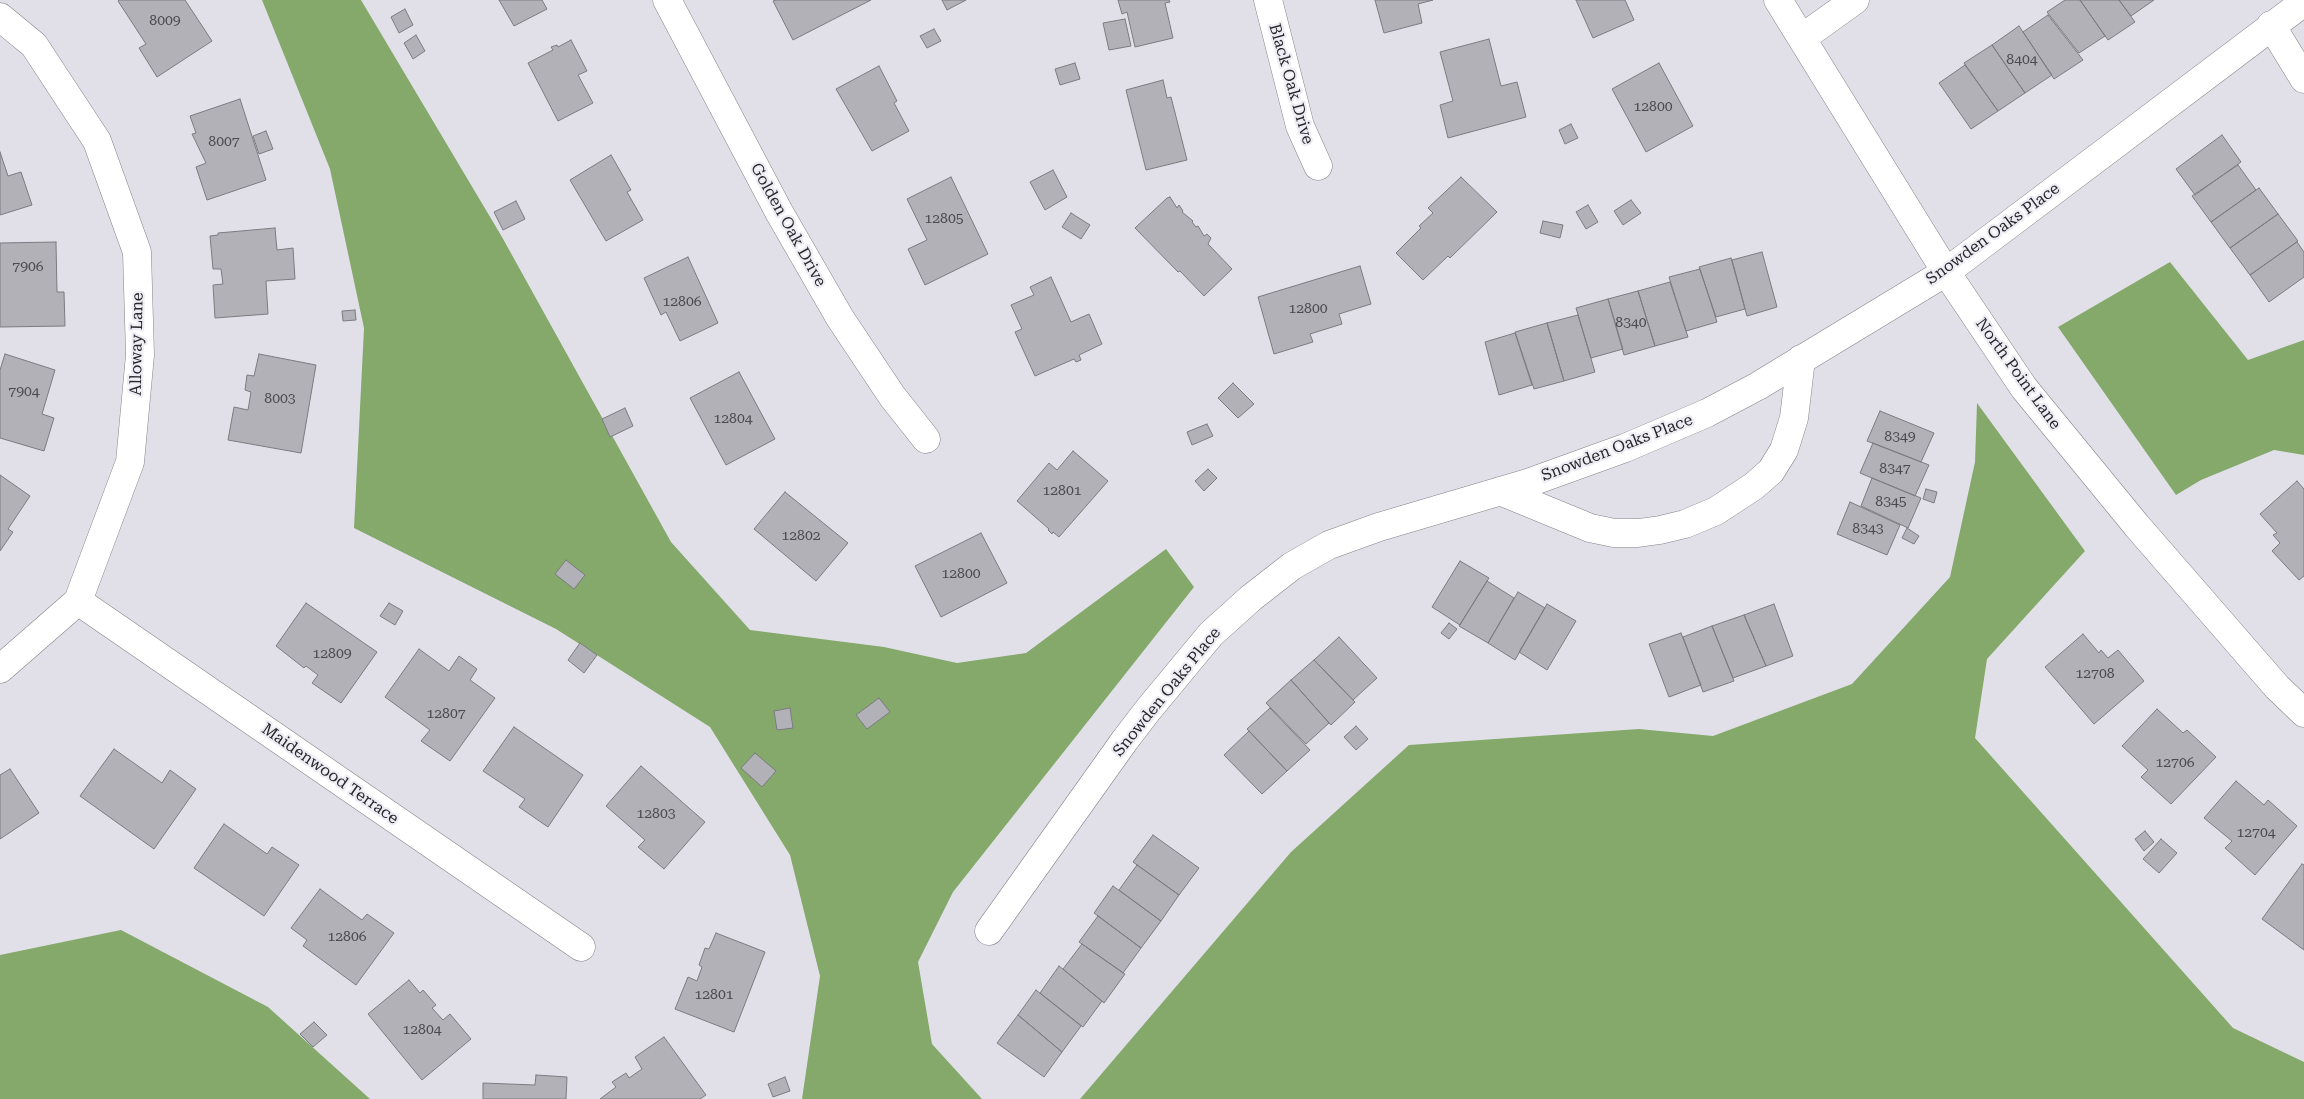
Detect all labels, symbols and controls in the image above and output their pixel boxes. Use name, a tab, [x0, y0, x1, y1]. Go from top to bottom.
house number: 8009	[149, 13, 181, 29]
street label: Black Oak Drive	[1265, 21, 1317, 147]
house number: 8404	[2006, 52, 2038, 68]
house number: 12800	[1633, 99, 1673, 115]
house number: 8007	[208, 134, 240, 150]
street label: Golden Oak Drive	[746, 160, 830, 290]
street label: Snowden Oaks Place	[1922, 179, 2064, 289]
house number: 12805	[924, 211, 964, 227]
house number: 7906	[12, 259, 44, 275]
street label: Alloway Lane	[126, 292, 148, 396]
house number: 12806	[662, 294, 702, 310]
house number: 12800	[1288, 301, 1328, 317]
house number: 8340	[1615, 315, 1647, 331]
street label: North Point Lane	[1971, 315, 2065, 433]
house number: 7904	[8, 384, 40, 400]
house number: 8003	[264, 391, 296, 407]
street label: Snowden Oaks Place	[1539, 410, 1695, 486]
house number: 12804	[713, 411, 753, 427]
house number: 8349	[1884, 429, 1916, 445]
house number: 8347	[1879, 461, 1911, 477]
house number: 12801	[1042, 483, 1082, 499]
house number: 8345	[1875, 494, 1907, 510]
house number: 8343	[1852, 521, 1884, 537]
house number: 12802	[781, 528, 821, 544]
house number: 12800	[941, 566, 981, 582]
street label: Snowden Oaks Place	[1109, 624, 1225, 760]
house number: 12809	[312, 646, 352, 662]
house number: 12708	[2075, 666, 2115, 682]
house number: 12807	[426, 706, 466, 722]
street label: Maidenwood Terrace	[258, 720, 402, 828]
house number: 12706	[2155, 755, 2195, 771]
house number: 12803	[636, 806, 676, 822]
house number: 12704	[2236, 825, 2276, 841]
house number: 12806	[327, 929, 367, 945]
house number: 12801	[694, 987, 734, 1003]
house number: 12804	[402, 1022, 442, 1038]

